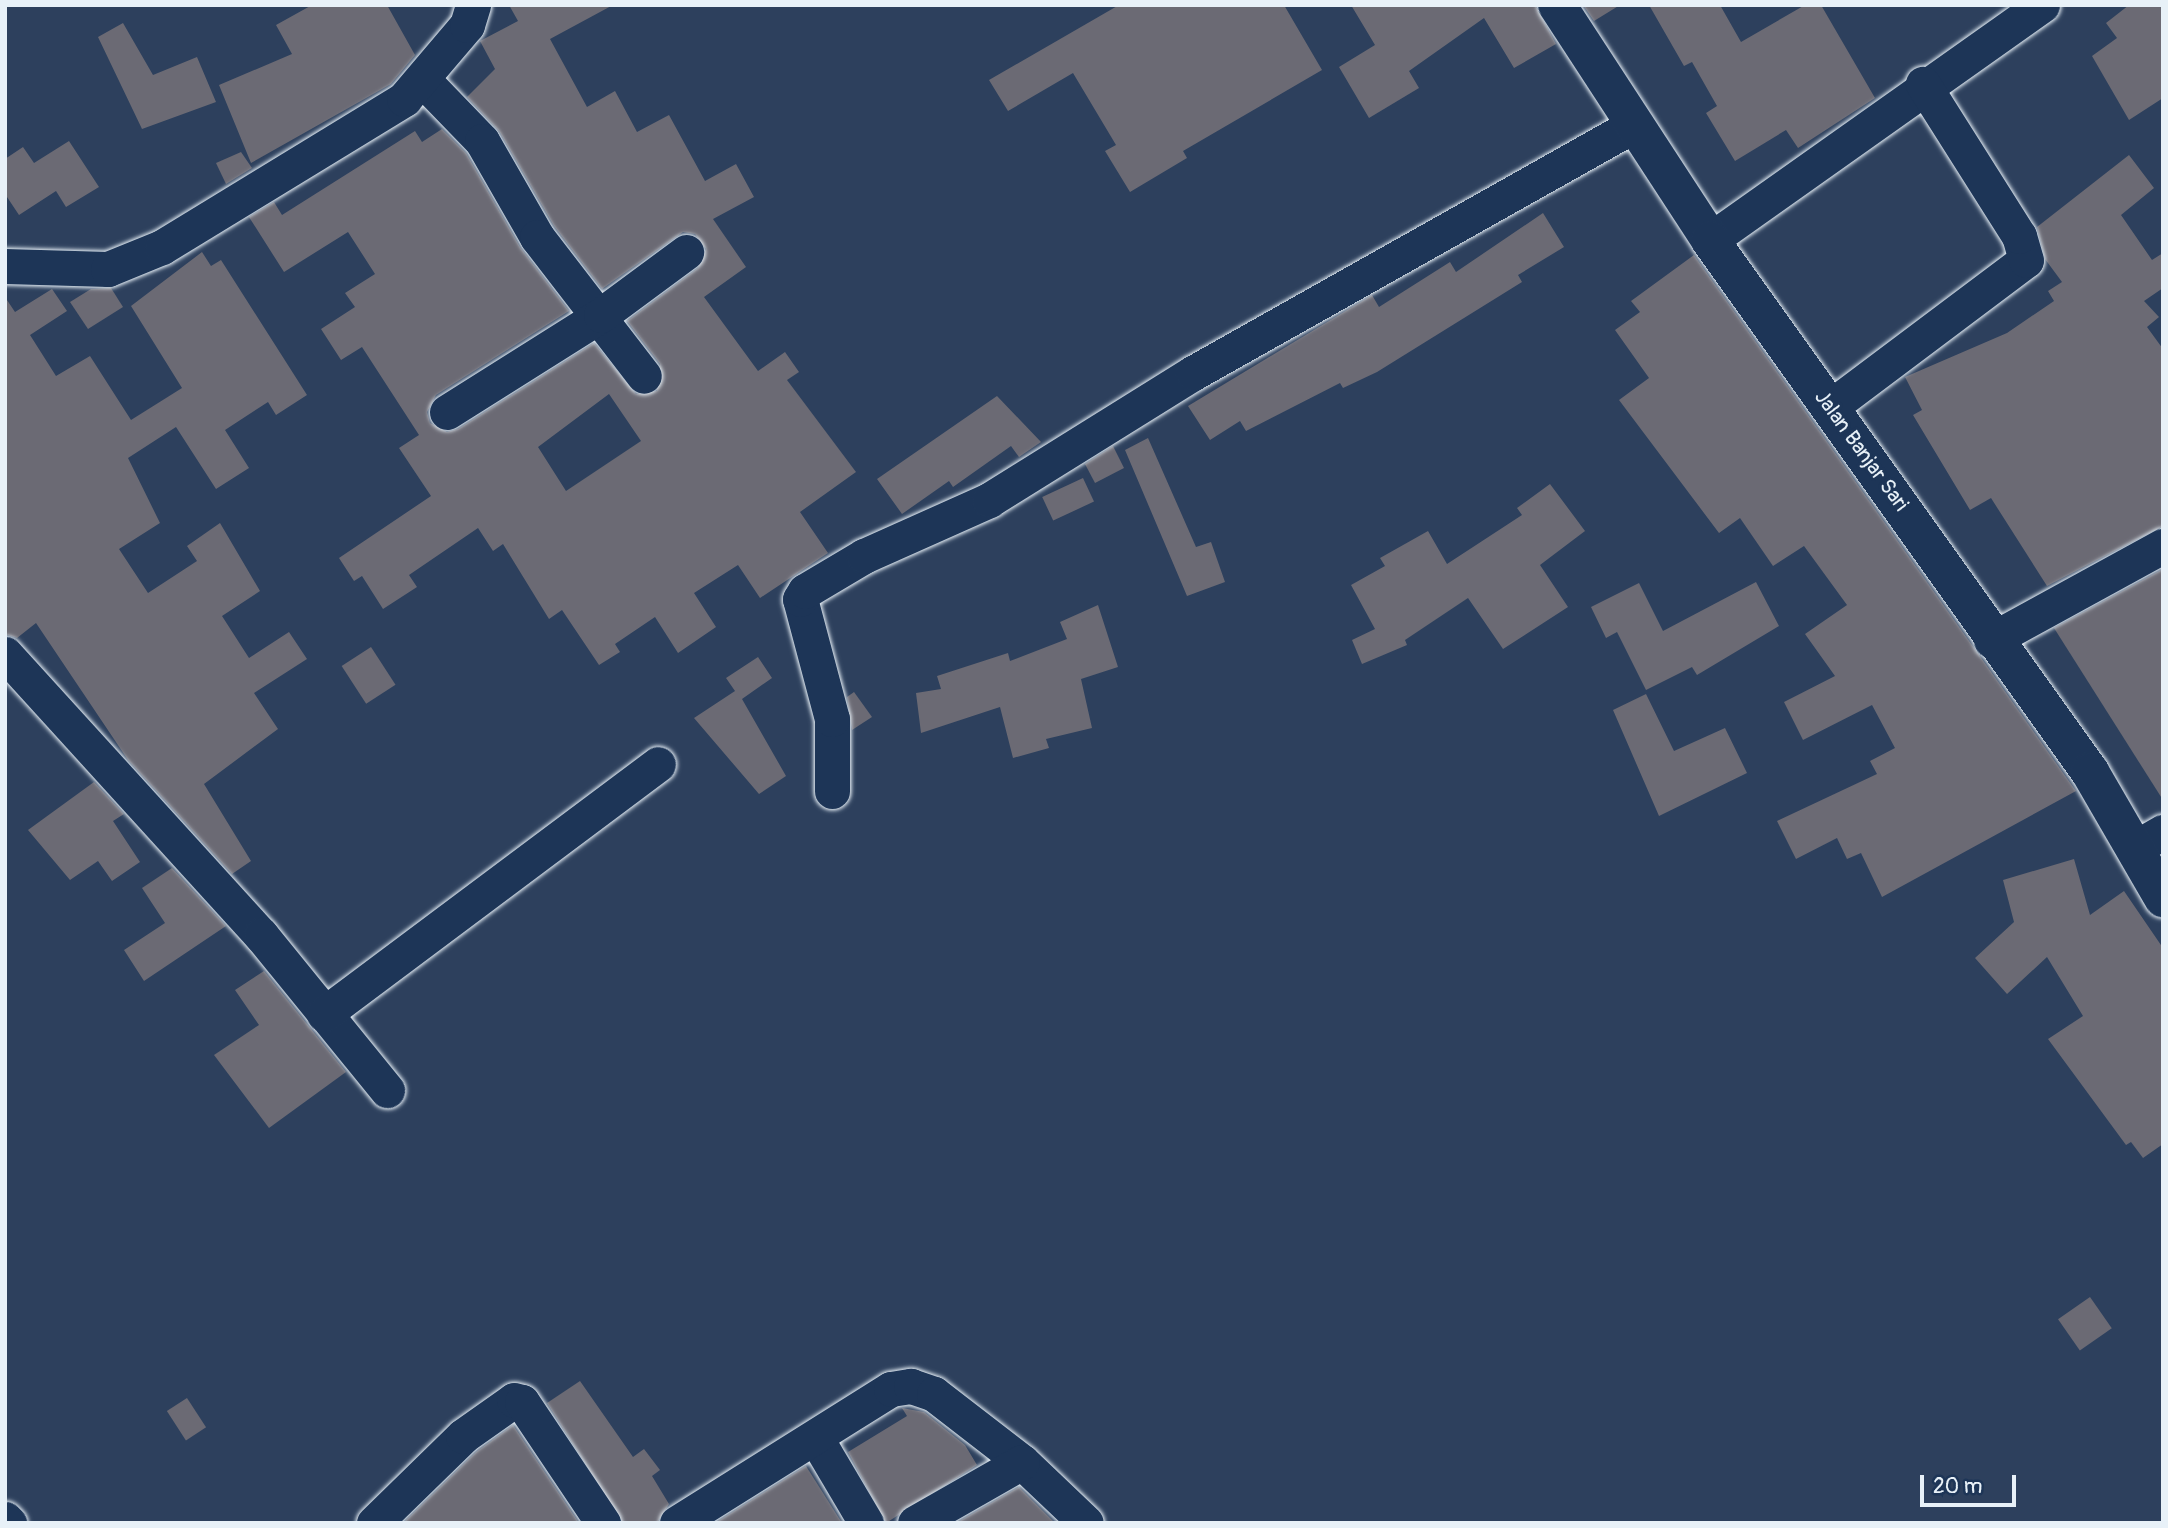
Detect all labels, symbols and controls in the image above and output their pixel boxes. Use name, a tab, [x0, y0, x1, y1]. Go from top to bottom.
street label: Jalan Banjar Sari	[1809, 386, 1913, 516]
scale bar	[1923, 1462, 2019, 1506]
text: 20 m	[1933, 1473, 1982, 1500]

